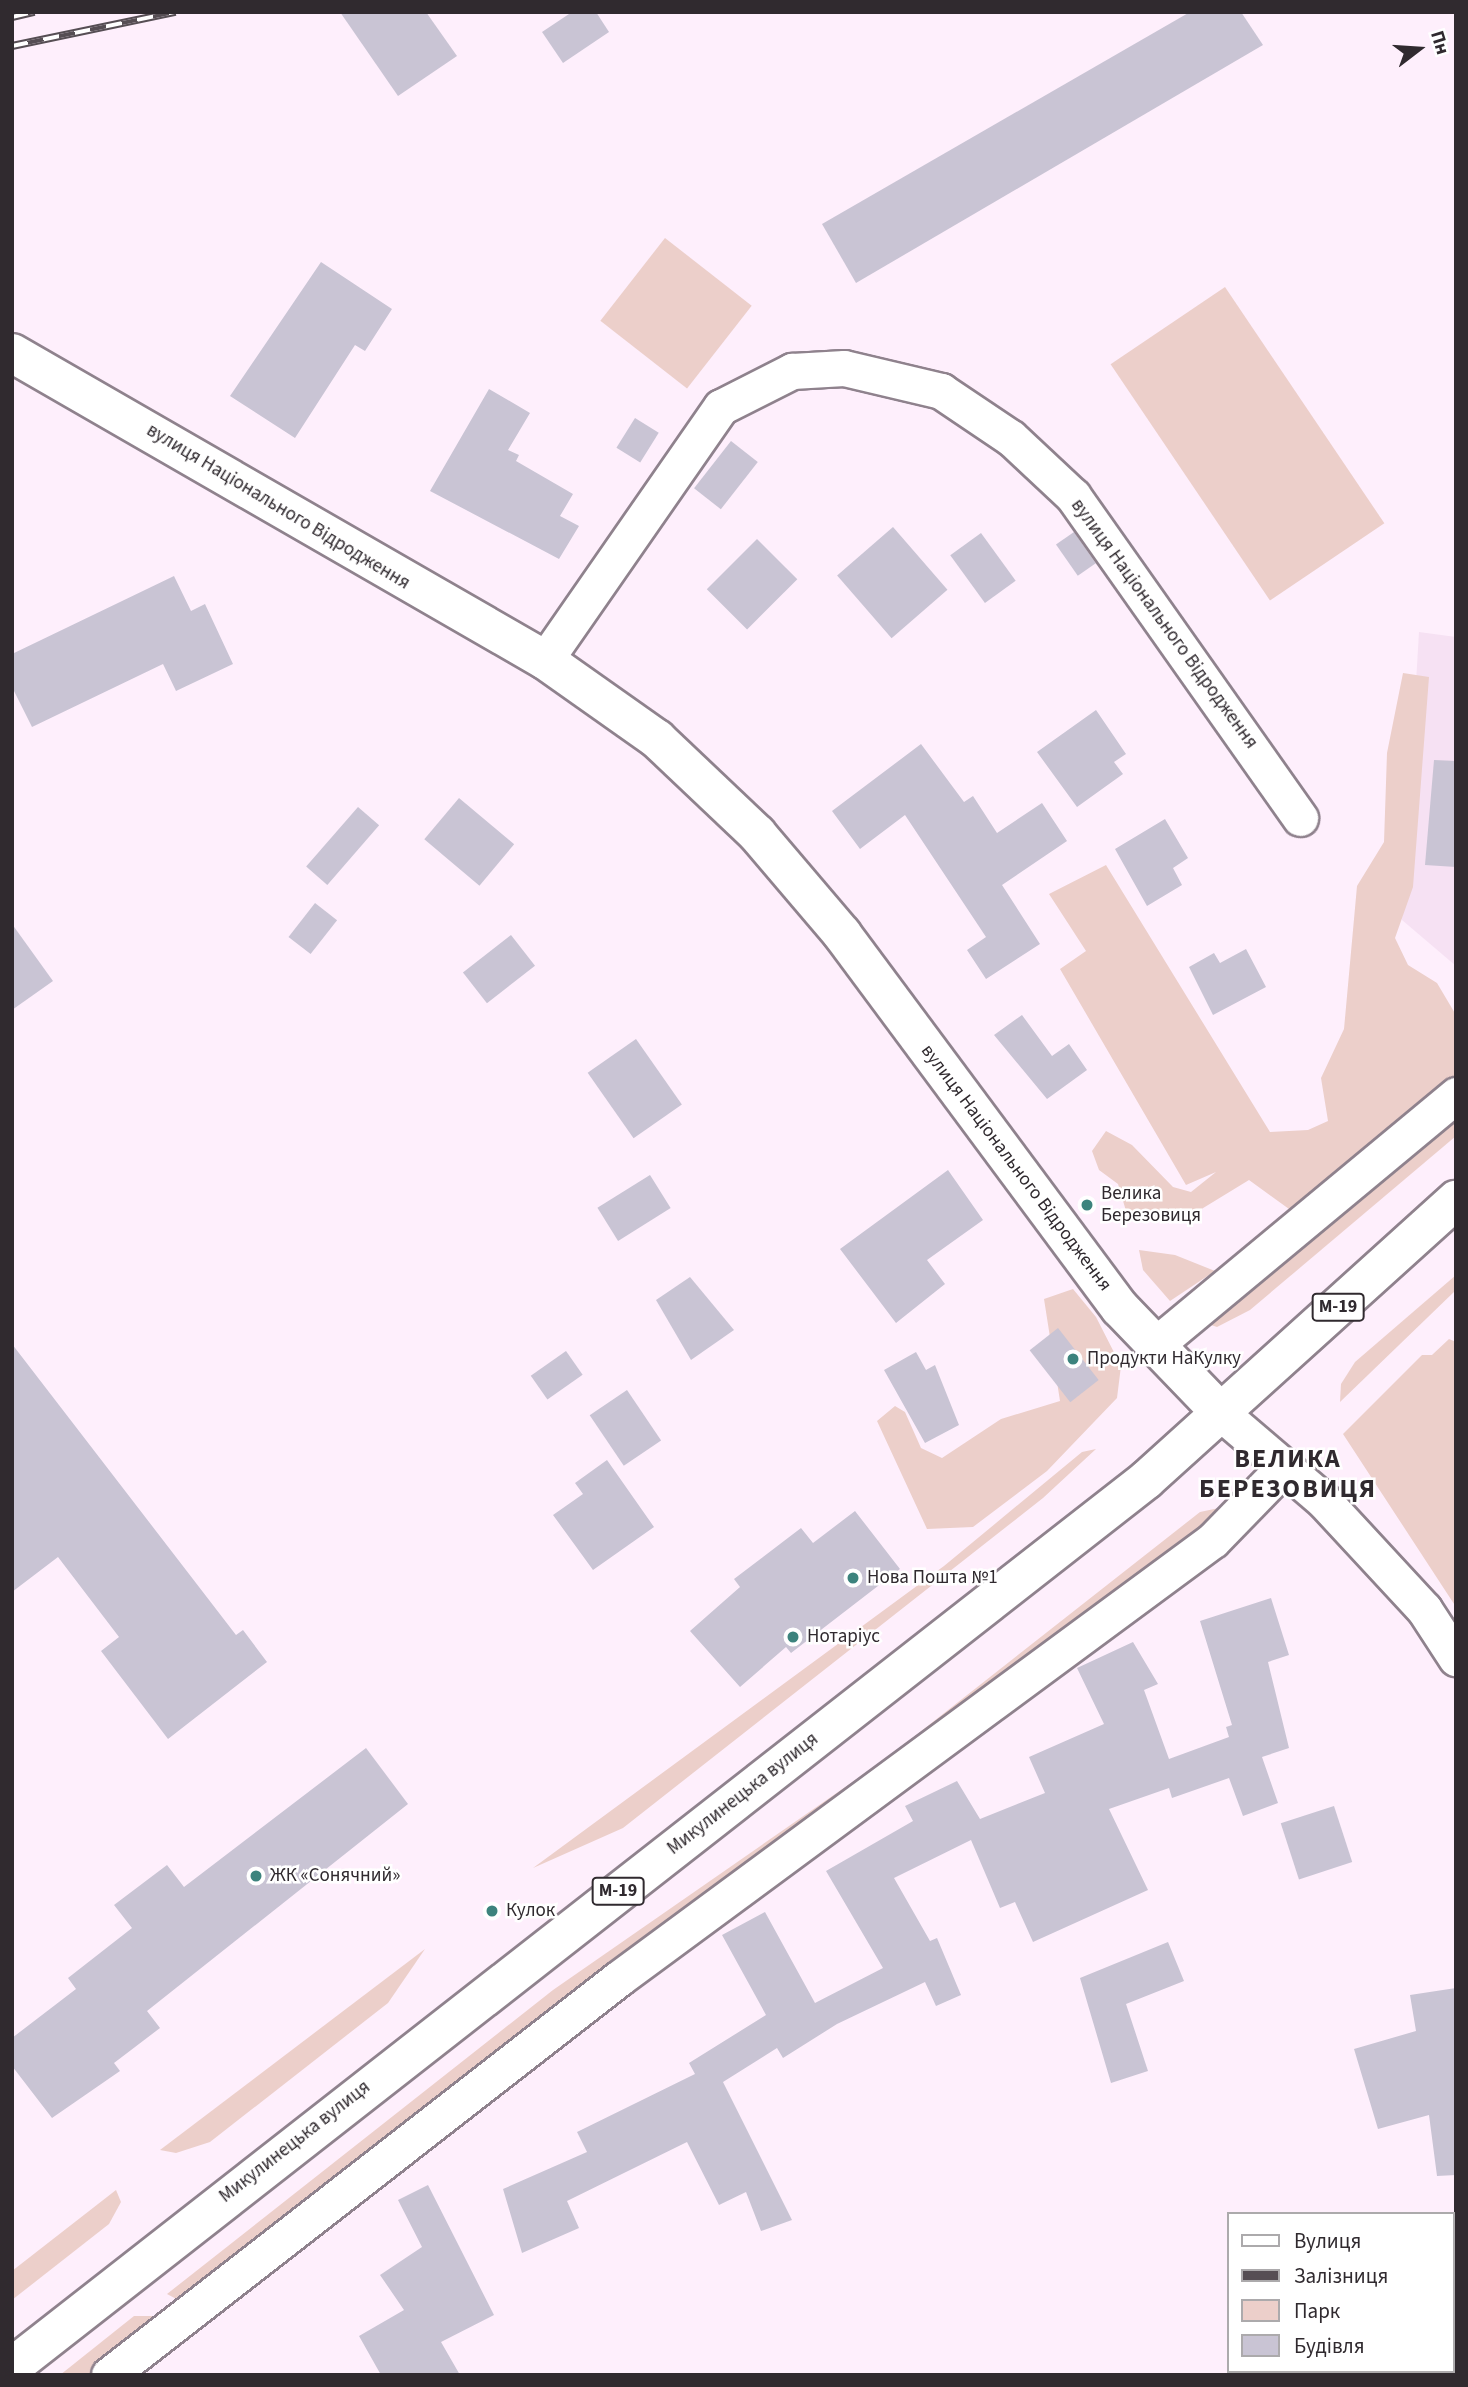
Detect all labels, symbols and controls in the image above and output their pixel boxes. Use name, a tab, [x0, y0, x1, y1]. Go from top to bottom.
north arrow	[1384, 14, 1454, 84]
text: Пн	[1423, 27, 1456, 58]
street label: вулиця Національного Відродження	[142, 419, 414, 595]
street label: вулиця Національного Відродження	[1066, 495, 1262, 753]
street label: вулиця Національного Відродження	[916, 1040, 1116, 1296]
place label: Велика Березовиця	[1101, 1183, 1201, 1227]
marker: Велика Березовиця	[1079, 1197, 1095, 1213]
road number: М-19	[1310, 1292, 1366, 1322]
place label: Продукти НаКулку	[1087, 1348, 1241, 1370]
marker: Продукти НаКулку	[1065, 1351, 1081, 1367]
district label: ВЕЛИКА БЕРЕЗОВИЦЯ	[1200, 1443, 1376, 1504]
place label: Нова Пошта №1	[867, 1567, 998, 1589]
marker: Нова Пошта №1	[845, 1570, 861, 1586]
place label: Нотаріус	[807, 1626, 880, 1648]
marker: Нотаріус	[785, 1629, 801, 1645]
street label: Микулинецька вулиця	[663, 1728, 823, 1860]
place label: ЖК «Сонячний»	[270, 1865, 400, 1887]
marker: ЖК «Сонячний»	[248, 1868, 264, 1884]
road number: М-19	[590, 1877, 646, 1906]
place label: Кулок	[506, 1900, 555, 1922]
marker: Кулок	[484, 1903, 500, 1919]
street label: Микулинецька вулиця	[215, 2076, 375, 2208]
legend	[1226, 2212, 1454, 2373]
text: Вулиця	[1294, 2226, 1361, 2256]
text: Залізниця	[1294, 2261, 1388, 2291]
text: Парк	[1294, 2296, 1340, 2326]
text: Будівля	[1294, 2331, 1365, 2361]

